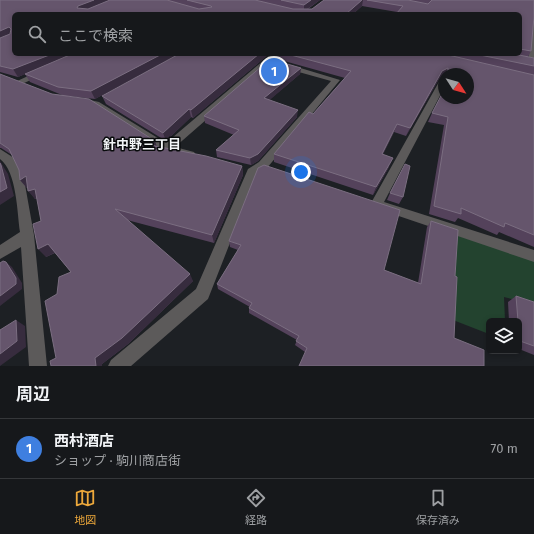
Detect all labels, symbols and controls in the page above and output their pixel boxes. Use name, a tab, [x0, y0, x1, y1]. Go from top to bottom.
search box	[12, 12, 522, 56]
icon: search	[26, 23, 48, 45]
text: ここで検索	[58, 27, 133, 45]
pin: 1	[261, 56, 287, 86]
north arrow	[438, 68, 474, 104]
district label: 針中野三丁目	[103, 137, 181, 152]
your location	[291, 162, 311, 182]
map controls	[486, 318, 522, 354]
button: layers	[486, 318, 522, 354]
text: 周辺	[16, 384, 50, 405]
text: 西村酒店	[54, 432, 114, 450]
text: 1	[26, 441, 32, 456]
text: 70 m	[491, 441, 518, 456]
text: ショップ · 駒川商店街	[54, 453, 181, 468]
tab: 地図	[74, 487, 96, 527]
tab: 経路	[245, 487, 267, 527]
tab: 保存済み	[416, 487, 460, 527]

